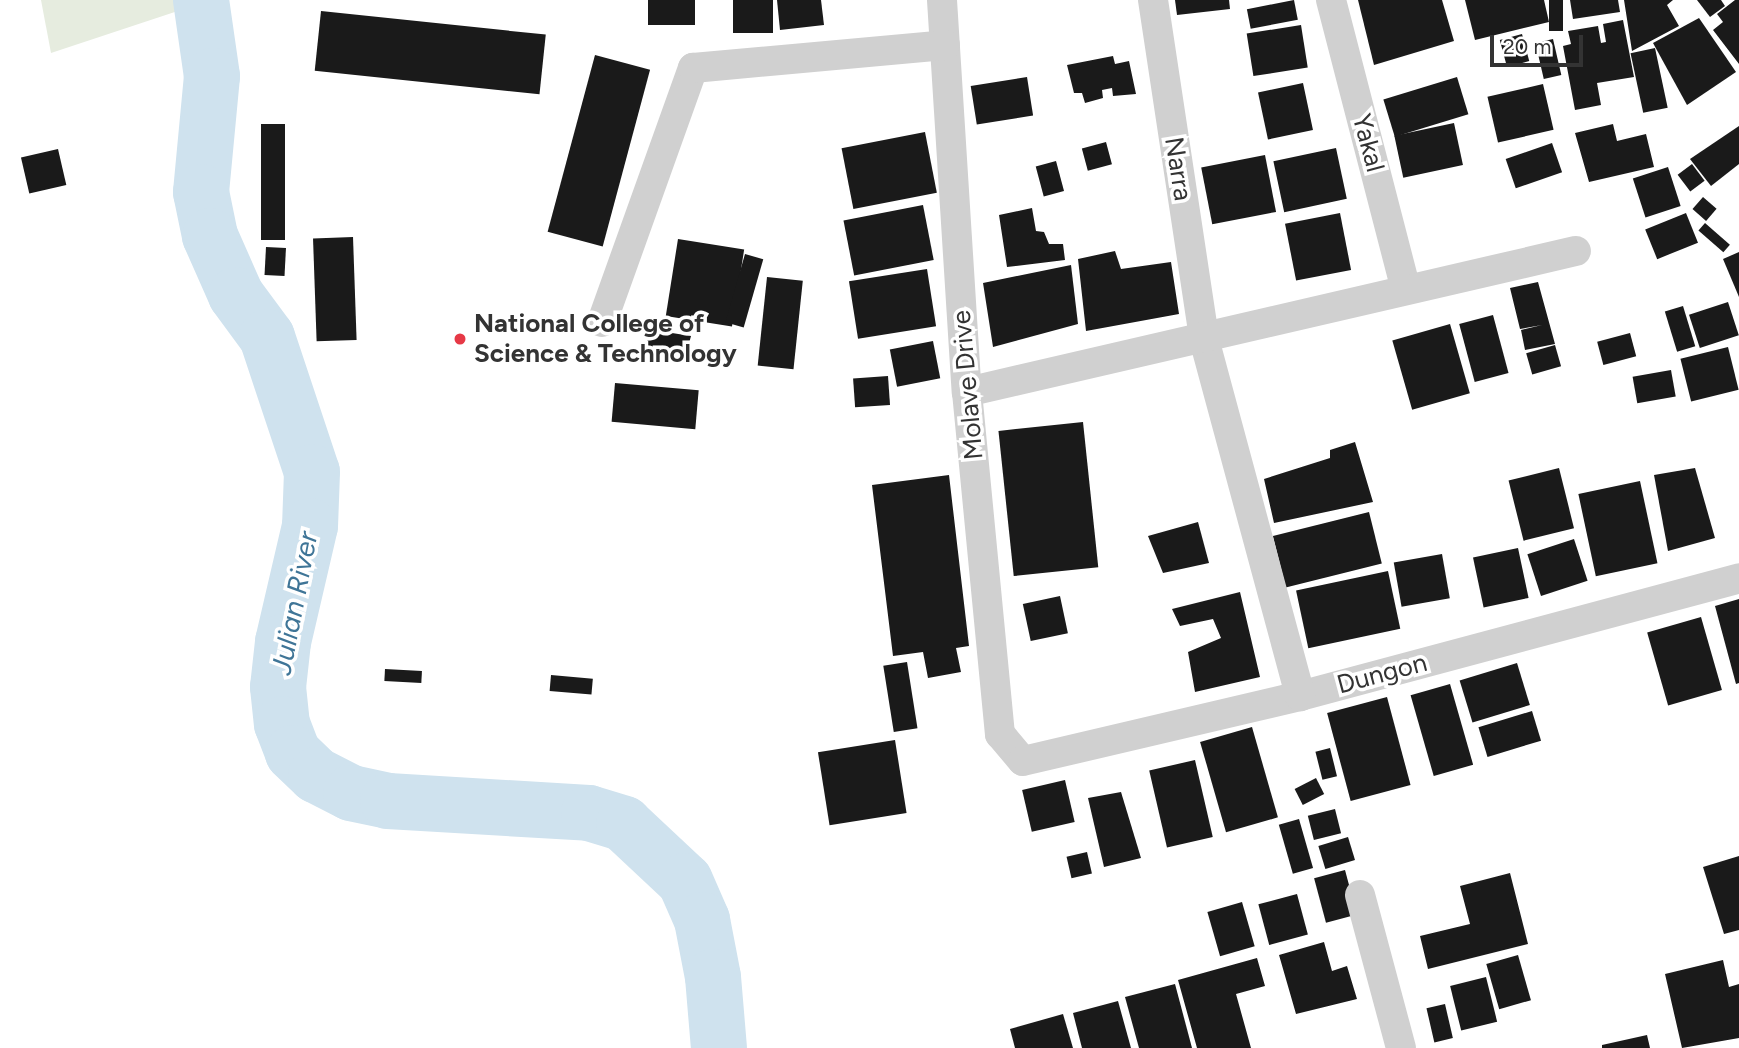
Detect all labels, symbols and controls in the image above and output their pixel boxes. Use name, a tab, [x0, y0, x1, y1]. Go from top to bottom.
scale bar	[1494, 21, 1587, 65]
text: 20 m	[1503, 34, 1551, 59]
street label: Yakal	[1345, 111, 1391, 175]
street label: Narra	[1158, 135, 1198, 203]
place label: National College of Science & Technology	[474, 308, 737, 370]
street label: Molave Drive	[946, 309, 990, 461]
marker: National College of Science & Technology	[452, 331, 468, 347]
water label: Julian River	[264, 529, 324, 677]
street label: Dungon	[1334, 647, 1430, 701]

